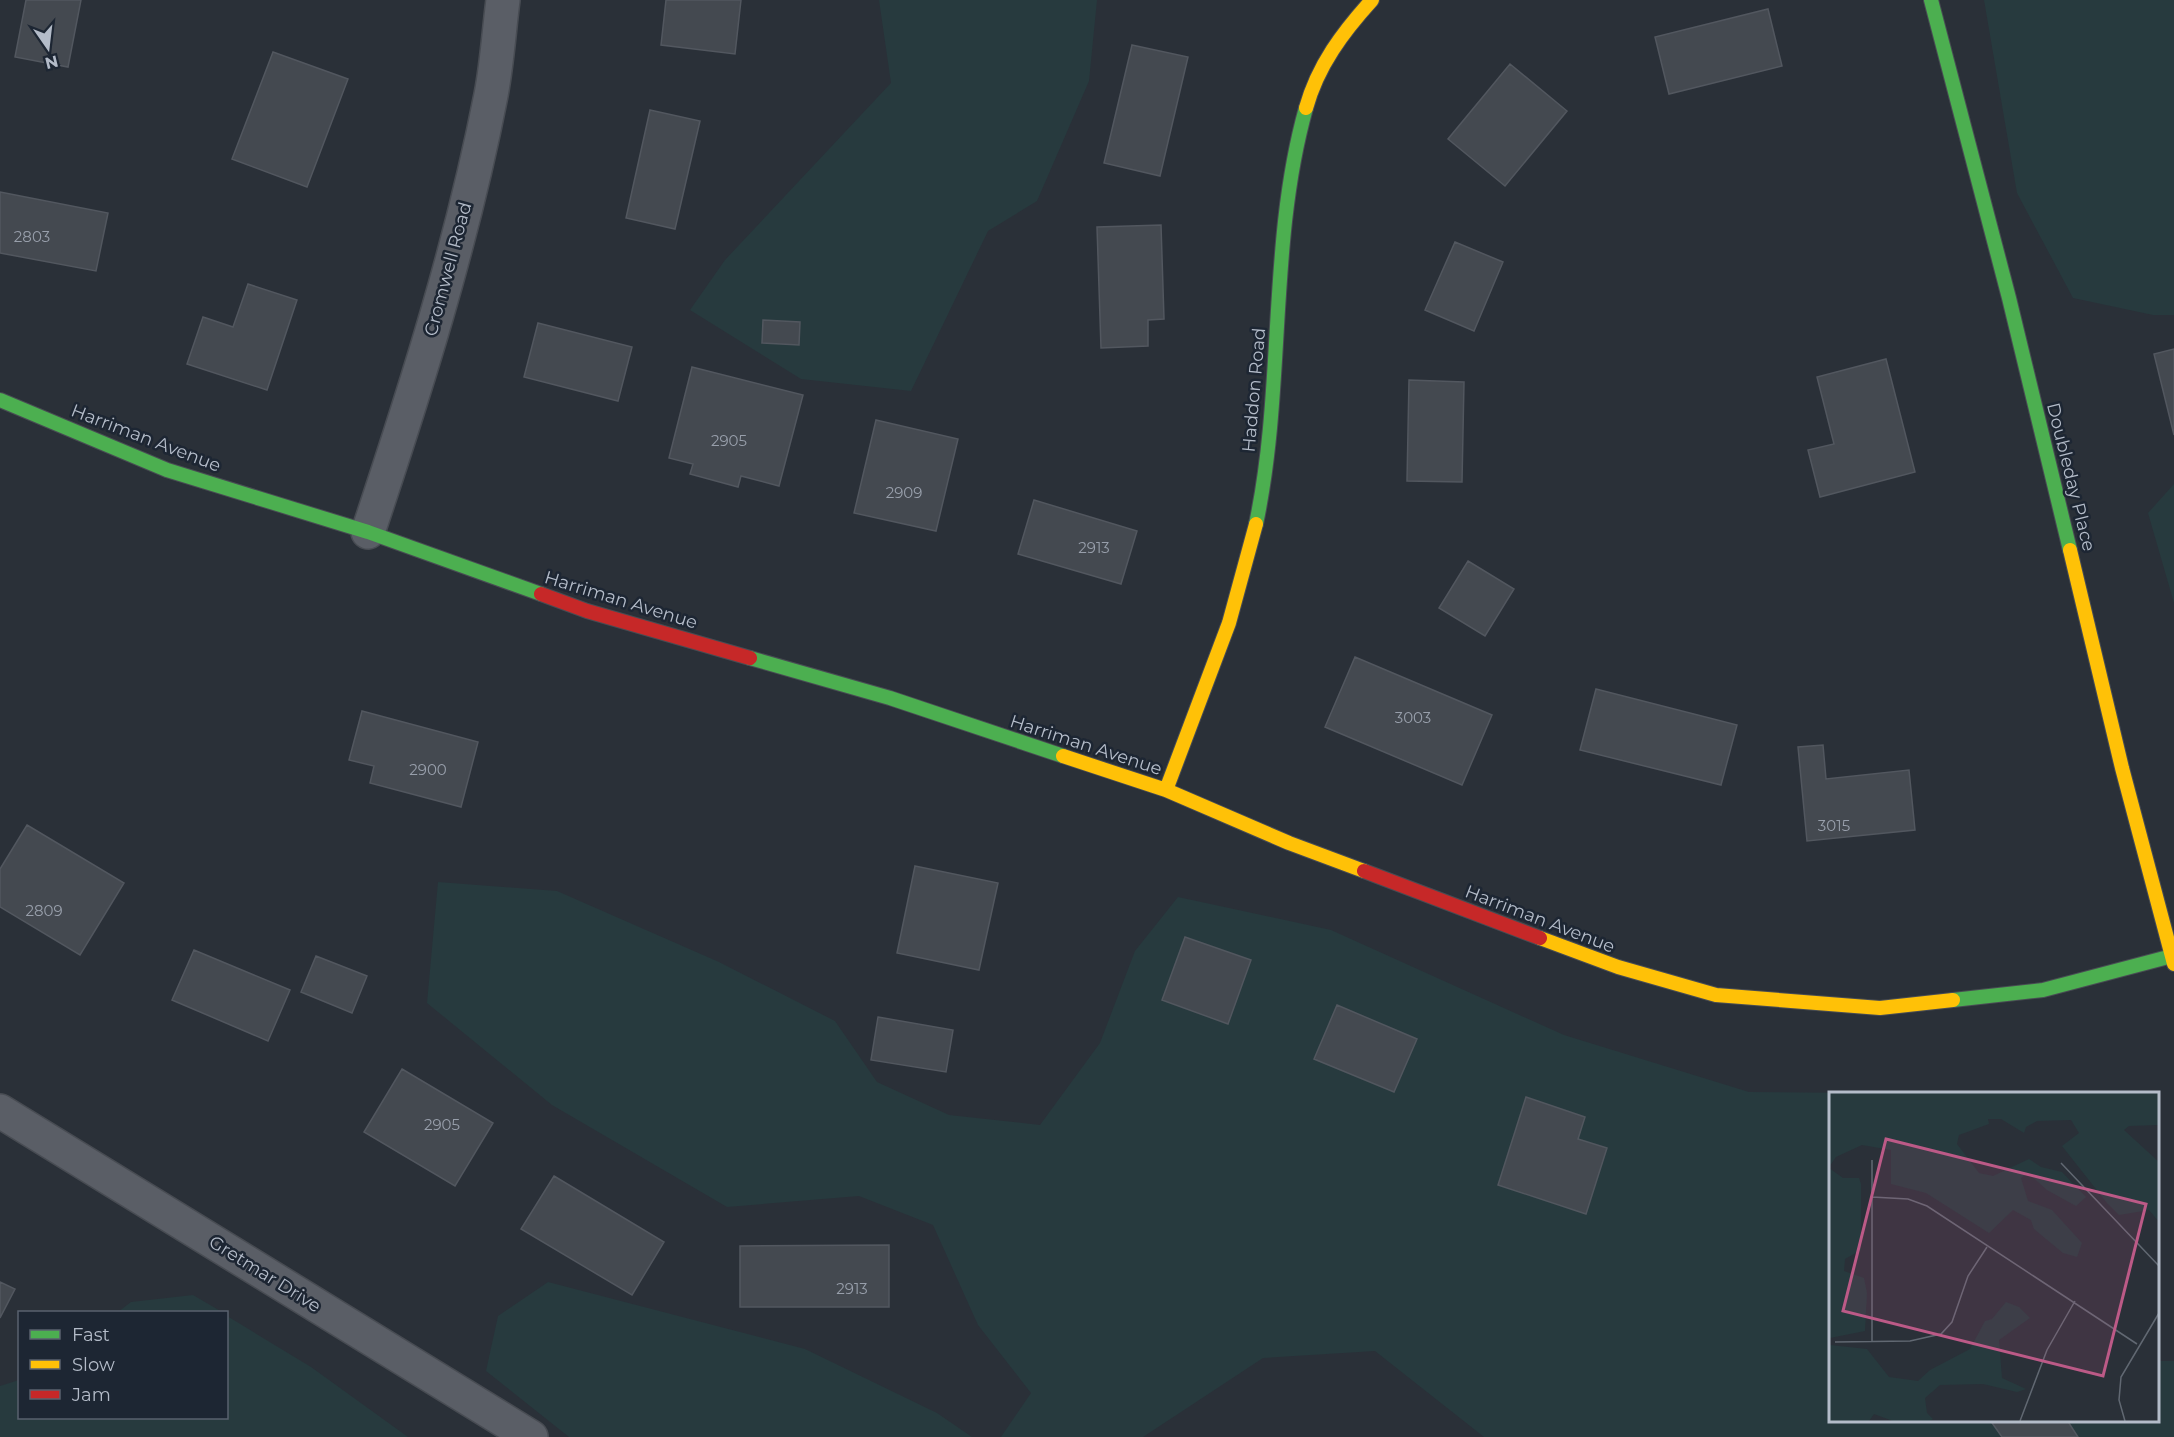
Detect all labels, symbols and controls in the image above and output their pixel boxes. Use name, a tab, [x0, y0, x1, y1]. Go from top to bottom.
north arrow	[18, 18, 78, 78]
text: N	[43, 51, 60, 73]
street label: Cromwell Road	[420, 200, 476, 338]
house number: 2803	[14, 227, 50, 246]
street label: Haddon Road	[1238, 327, 1270, 453]
street label: Harriman Avenue	[68, 399, 224, 477]
street label: Doubleday Place	[2042, 400, 2100, 554]
house number: 2905	[711, 431, 747, 450]
house number: 2909	[886, 483, 922, 502]
house number: 2913	[1078, 538, 1110, 557]
street label: Harriman Avenue	[542, 566, 700, 634]
house number: 3003	[1395, 708, 1431, 727]
street label: Harriman Avenue	[1007, 710, 1165, 780]
house number: 2900	[409, 760, 447, 779]
house number: 3015	[1818, 816, 1850, 835]
street label: Harriman Avenue	[1462, 880, 1618, 958]
house number: 2809	[25, 901, 63, 920]
inset map	[1829, 1092, 2159, 1422]
house number: 2905	[424, 1115, 460, 1134]
street label: Gretmar Drive	[205, 1231, 325, 1317]
house number: 2913	[836, 1279, 868, 1298]
legend	[18, 1311, 228, 1419]
text: Fast	[72, 1324, 110, 1346]
text: Slow	[72, 1354, 115, 1376]
text: Jam	[71, 1384, 111, 1406]

